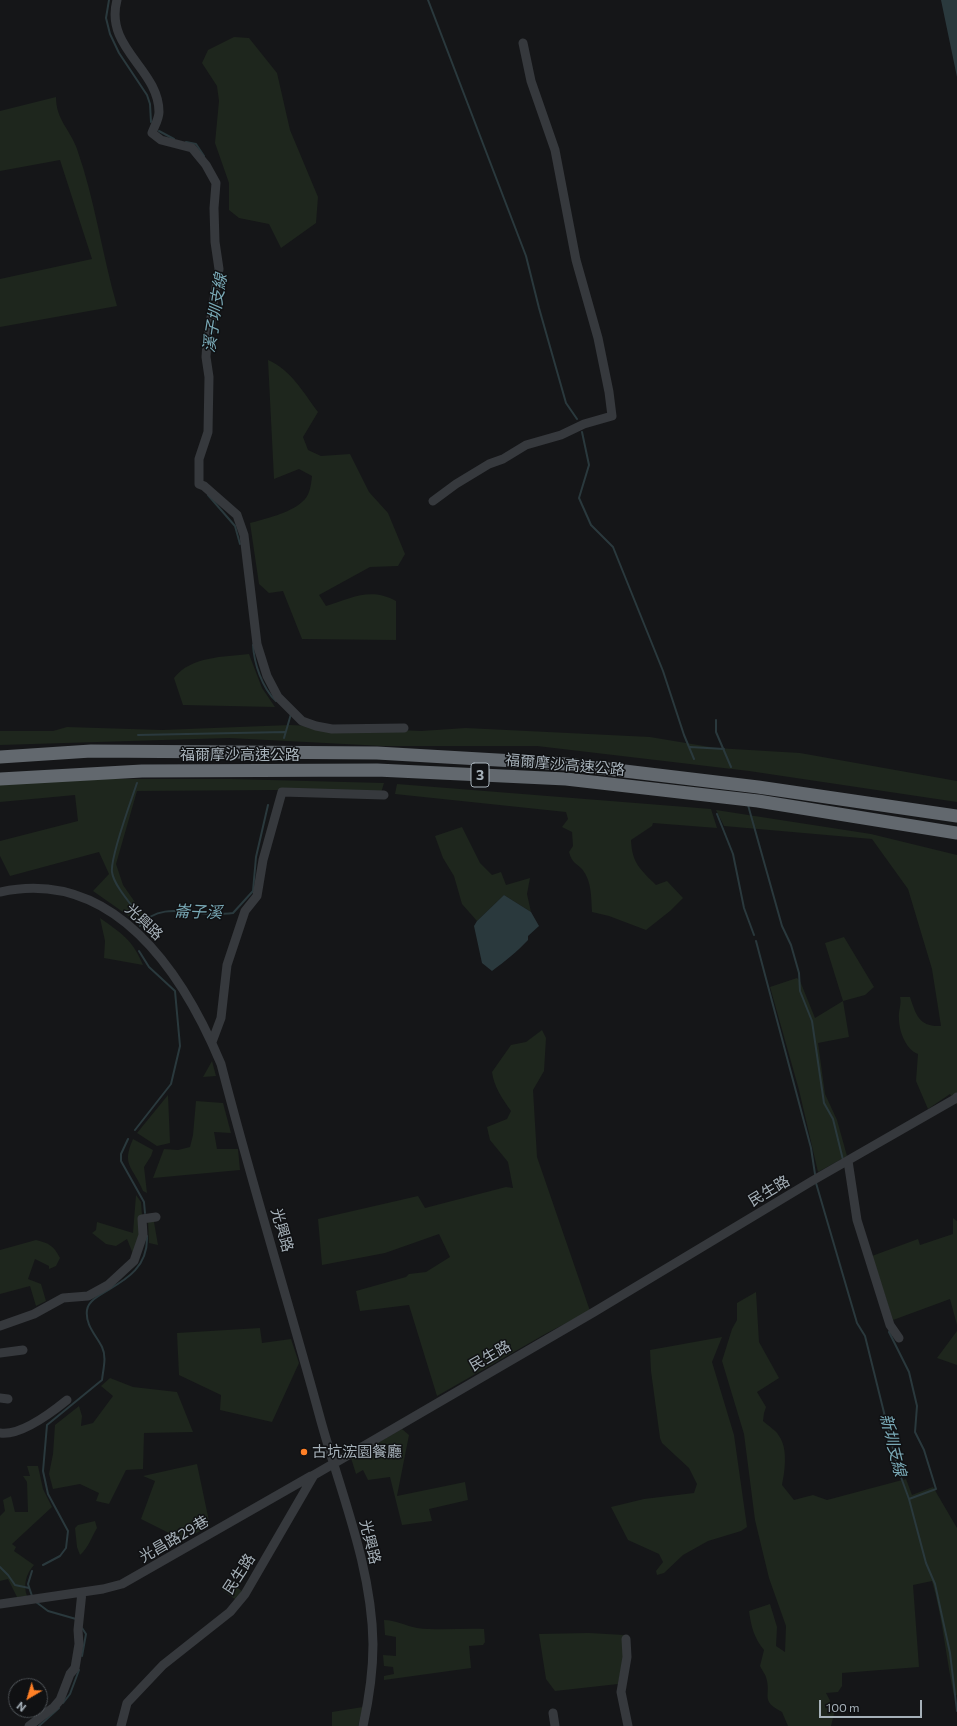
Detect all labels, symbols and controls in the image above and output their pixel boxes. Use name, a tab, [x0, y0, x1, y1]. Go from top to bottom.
water label: 溪子圳支線	[199, 272, 231, 354]
street label: 福爾摩沙高速公路	[180, 746, 300, 764]
street label: 福爾摩沙高速公路	[504, 751, 626, 779]
road number: 3	[471, 763, 489, 787]
street label: 光興路	[121, 900, 167, 944]
water label: 崙子溪	[174, 902, 222, 922]
street label: 民生路	[745, 1172, 793, 1210]
street label: 光興路	[267, 1206, 297, 1254]
street label: 民生路	[466, 1337, 514, 1375]
water label: 新圳支線	[876, 1412, 910, 1478]
place label: 古坑浤園餐廳	[312, 1443, 402, 1461]
marker: 古坑浤園餐廳	[299, 1447, 309, 1457]
street label: 光昌路29巷	[136, 1512, 212, 1566]
street label: 光興路	[356, 1518, 384, 1566]
street label: 民生路	[219, 1550, 259, 1598]
north arrow	[8, 1678, 48, 1718]
scale bar	[821, 1692, 924, 1718]
text: N	[14, 1699, 28, 1715]
text: 100 m	[826, 1700, 860, 1714]

